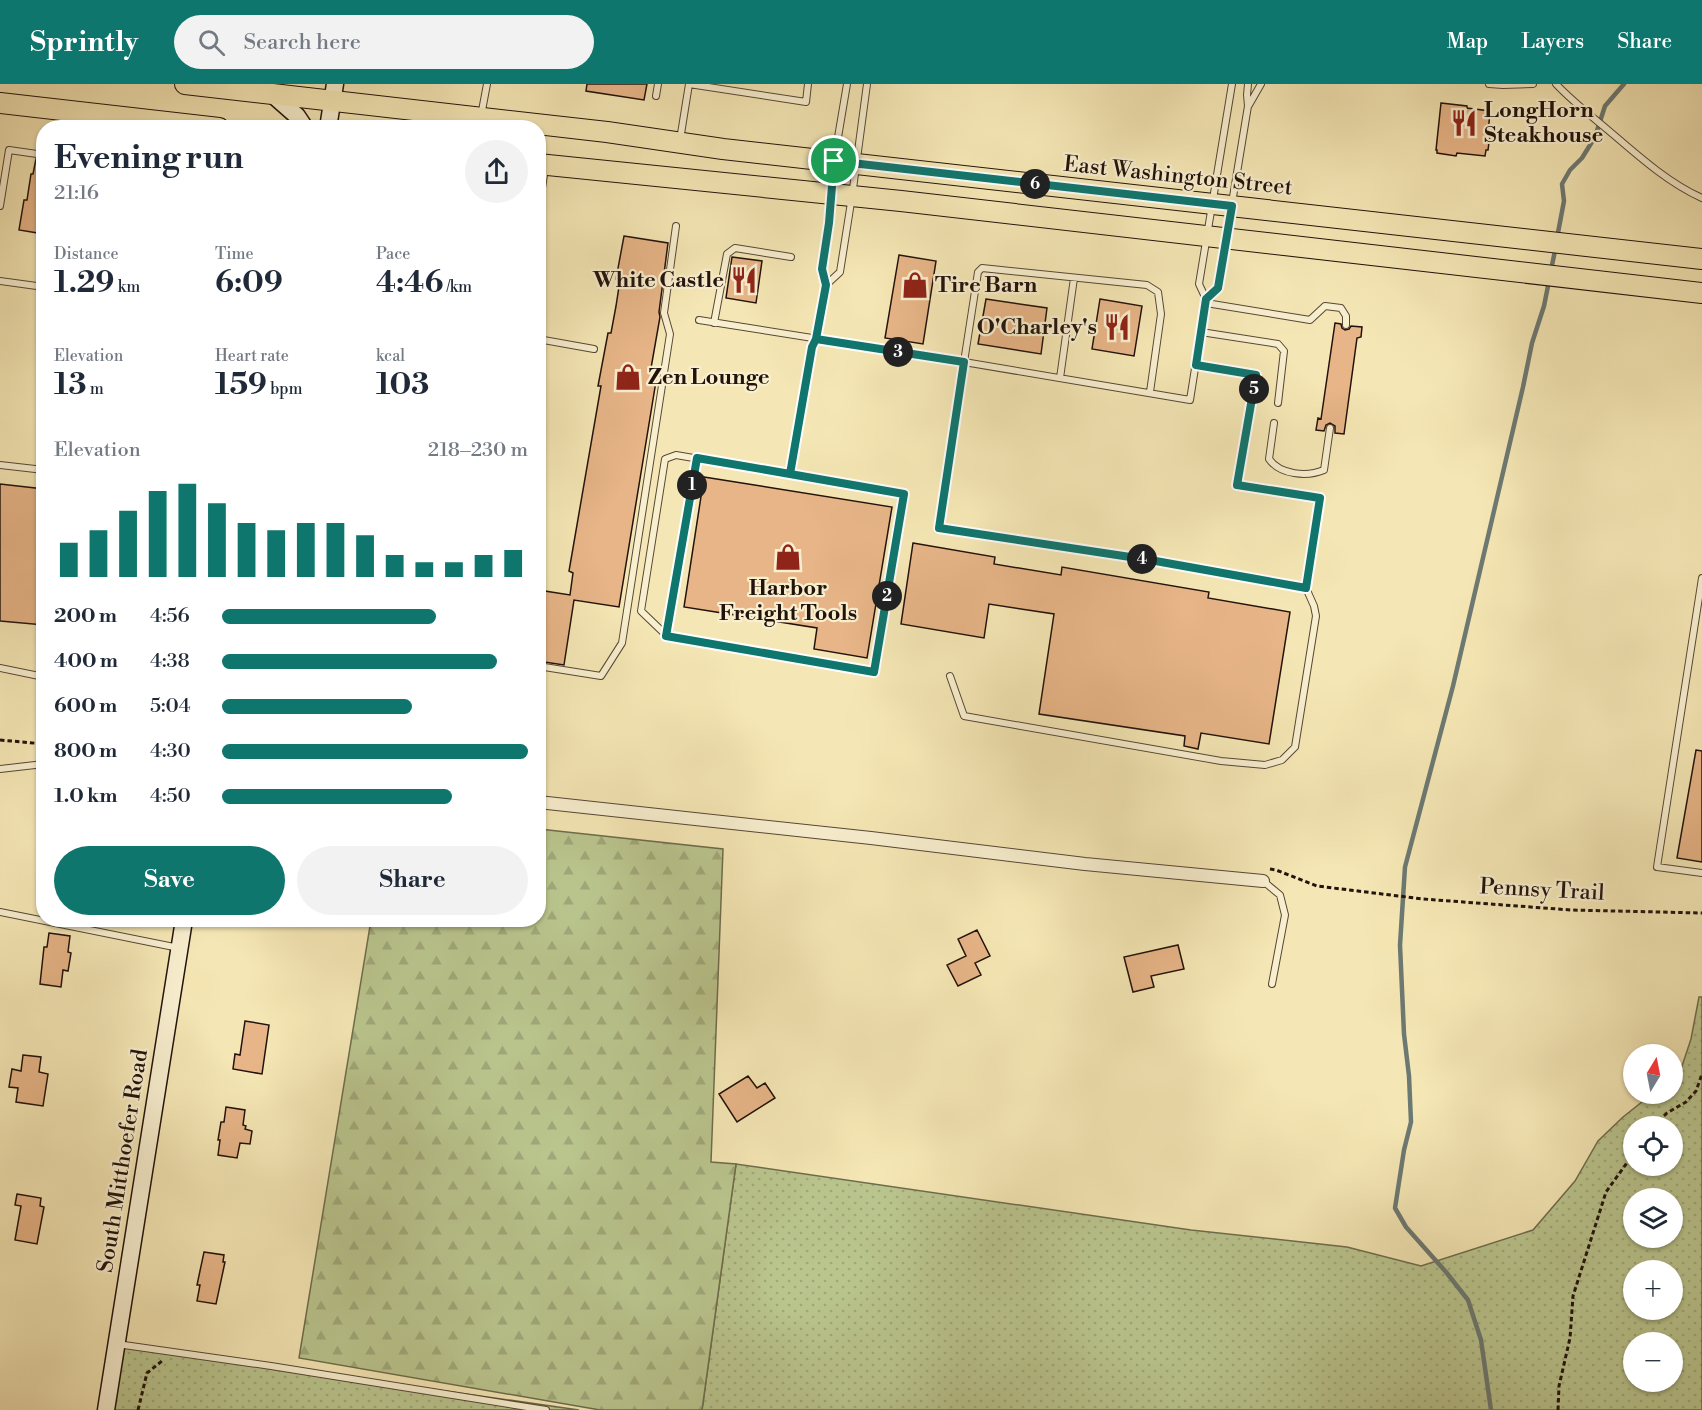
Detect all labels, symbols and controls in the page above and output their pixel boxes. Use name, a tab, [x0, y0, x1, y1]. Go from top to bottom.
search box	[174, 15, 594, 69]
text: Sprintly	[30, 25, 138, 60]
icon: search	[195, 26, 228, 59]
text: Search here	[243, 29, 361, 56]
text: Map	[1447, 29, 1488, 55]
text: Layers	[1521, 29, 1584, 55]
text: Share	[1617, 29, 1672, 55]
place label: LongHorn Steakhouse	[1484, 97, 1603, 149]
restaurant icon: LongHorn Steakhouse	[1449, 108, 1479, 138]
pin	[808, 135, 859, 186]
text: Evening run	[54, 138, 243, 179]
button: share	[465, 140, 528, 203]
icon: arrive	[817, 144, 850, 177]
street label: East Washington Street	[1062, 151, 1294, 201]
pin: 6	[1020, 169, 1050, 199]
text: 6	[1030, 174, 1040, 194]
text: 21:16	[54, 181, 99, 206]
text: Distance	[54, 244, 119, 264]
text: Time	[215, 244, 254, 264]
text: Pace	[376, 244, 410, 264]
text: 1.29	[54, 264, 115, 302]
text: 6:09	[215, 264, 283, 302]
text: 4:46	[376, 264, 443, 302]
restaurant icon: White Castle	[729, 265, 759, 295]
place label: White Castle	[592, 267, 724, 294]
shop icon: Tire Barn	[900, 270, 930, 300]
place label: Tire Barn	[935, 272, 1038, 299]
text: km	[115, 277, 140, 297]
text: /km	[443, 277, 472, 297]
restaurant icon: O'Charley's	[1102, 312, 1132, 342]
place label: O'Charley's	[977, 314, 1097, 341]
pin: 3	[883, 337, 913, 367]
text: 3	[893, 342, 903, 362]
text: Elevation	[54, 346, 123, 366]
text: Heart rate	[215, 346, 289, 366]
text: kcal	[376, 346, 405, 366]
shop icon: Zen Lounge	[613, 362, 643, 392]
place label: Zen Lounge	[648, 364, 770, 391]
text: 13	[54, 366, 86, 404]
text: 159	[215, 366, 267, 404]
text: 103	[376, 366, 429, 404]
pin: 5	[1239, 374, 1269, 404]
text: m	[86, 379, 104, 399]
text: bpm	[267, 379, 303, 399]
text: 5	[1249, 379, 1259, 399]
text: Elevation	[54, 438, 141, 463]
text: 218–230 m	[428, 438, 528, 463]
pin: 1	[677, 470, 707, 500]
text: 1	[688, 475, 696, 495]
shop icon: Harbor Freight Tools	[773, 542, 803, 572]
pin: 4	[1127, 544, 1157, 574]
text: 4	[1137, 549, 1147, 569]
place label: Harbor Freight Tools	[719, 575, 857, 627]
pin: 2	[872, 581, 902, 611]
text: 2	[882, 586, 892, 606]
text: 200 m	[54, 604, 117, 629]
text: 4:56	[150, 604, 190, 629]
text: 400 m	[54, 649, 118, 674]
text: 4:38	[150, 649, 190, 674]
text: 600 m	[54, 694, 117, 719]
text: 5:04	[150, 694, 191, 719]
text: 800 m	[54, 739, 117, 764]
text: 4:30	[150, 739, 191, 764]
text: 1.0 km	[54, 784, 118, 809]
text: 4:50	[150, 784, 191, 809]
button: Save	[54, 846, 285, 915]
button: Share	[297, 846, 528, 915]
street label: Pennsy Trail	[1479, 873, 1606, 907]
north arrow	[1623, 1044, 1683, 1104]
map controls	[1623, 1044, 1683, 1392]
street label: South Mitthoefer Road	[92, 1047, 154, 1275]
button: locate	[1623, 1116, 1683, 1176]
button: layers	[1623, 1188, 1683, 1248]
button: +	[1623, 1260, 1683, 1320]
button: −	[1623, 1332, 1683, 1392]

